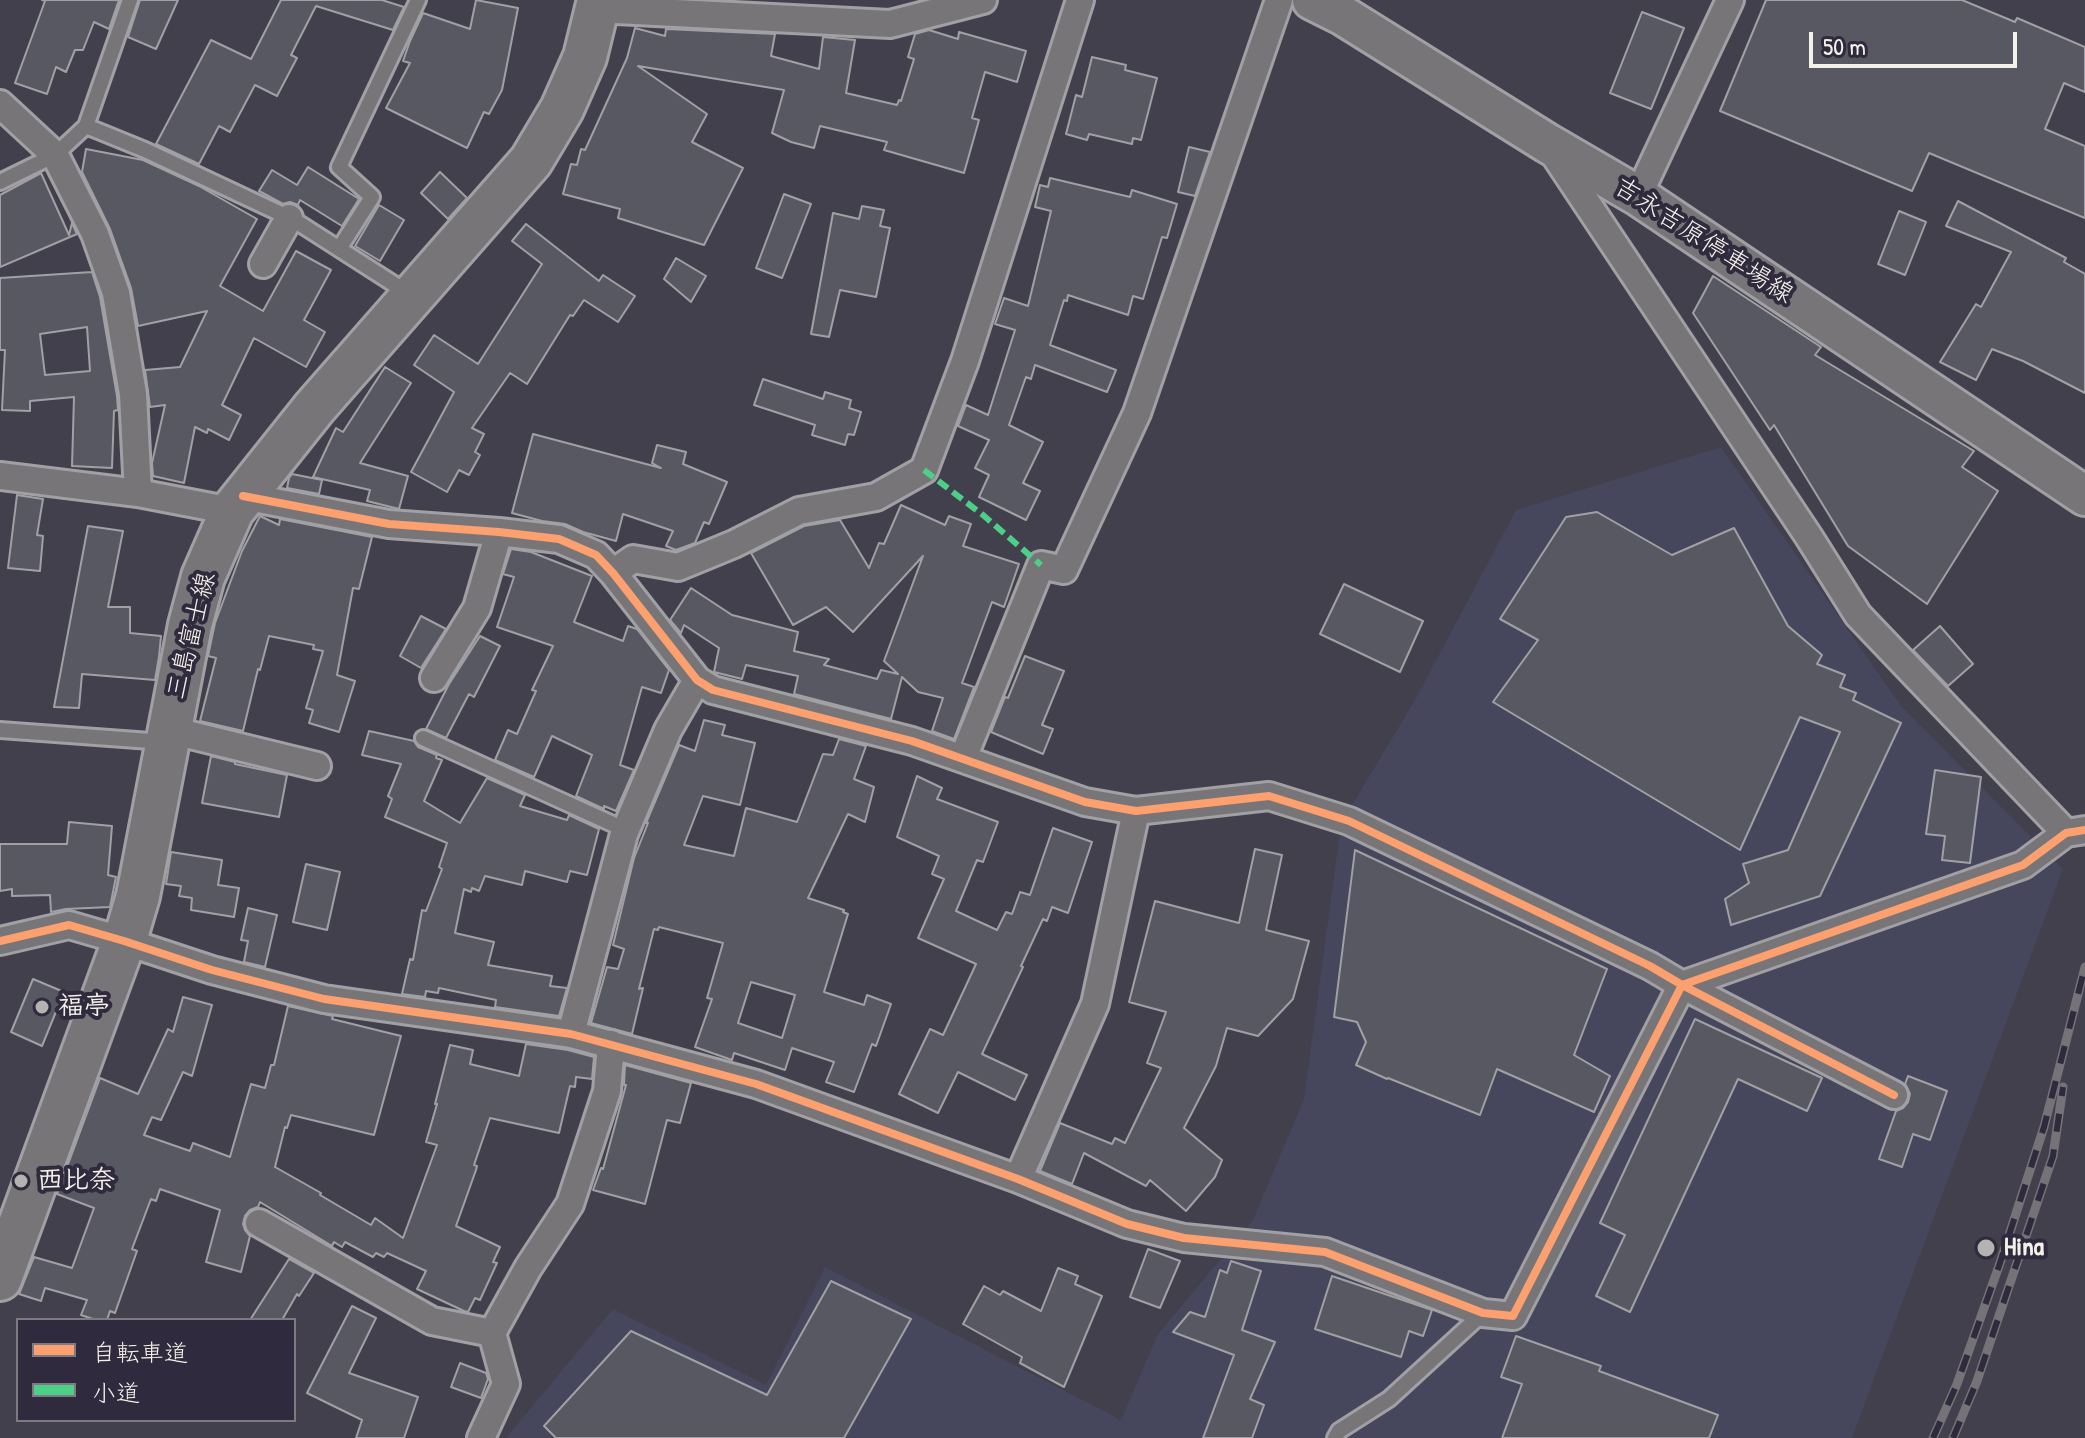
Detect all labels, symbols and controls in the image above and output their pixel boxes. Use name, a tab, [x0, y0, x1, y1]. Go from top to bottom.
scale bar	[1813, 16, 2021, 66]
text: 50 m	[1823, 30, 1866, 62]
street label: 吉永吉原停車場線	[1607, 171, 1799, 311]
street label: 三島富士線	[161, 569, 223, 703]
place label: 福亭	[58, 991, 110, 1023]
marker: 福亭	[33, 998, 51, 1016]
place label: 西比奈	[37, 1165, 115, 1197]
marker: 西比奈	[12, 1172, 30, 1190]
place label: Hina	[2004, 1232, 2044, 1264]
marker: Hina	[1975, 1237, 1997, 1259]
legend	[16, 1318, 296, 1422]
text: 自転車道	[92, 1336, 188, 1368]
text: 小道	[92, 1376, 140, 1408]

